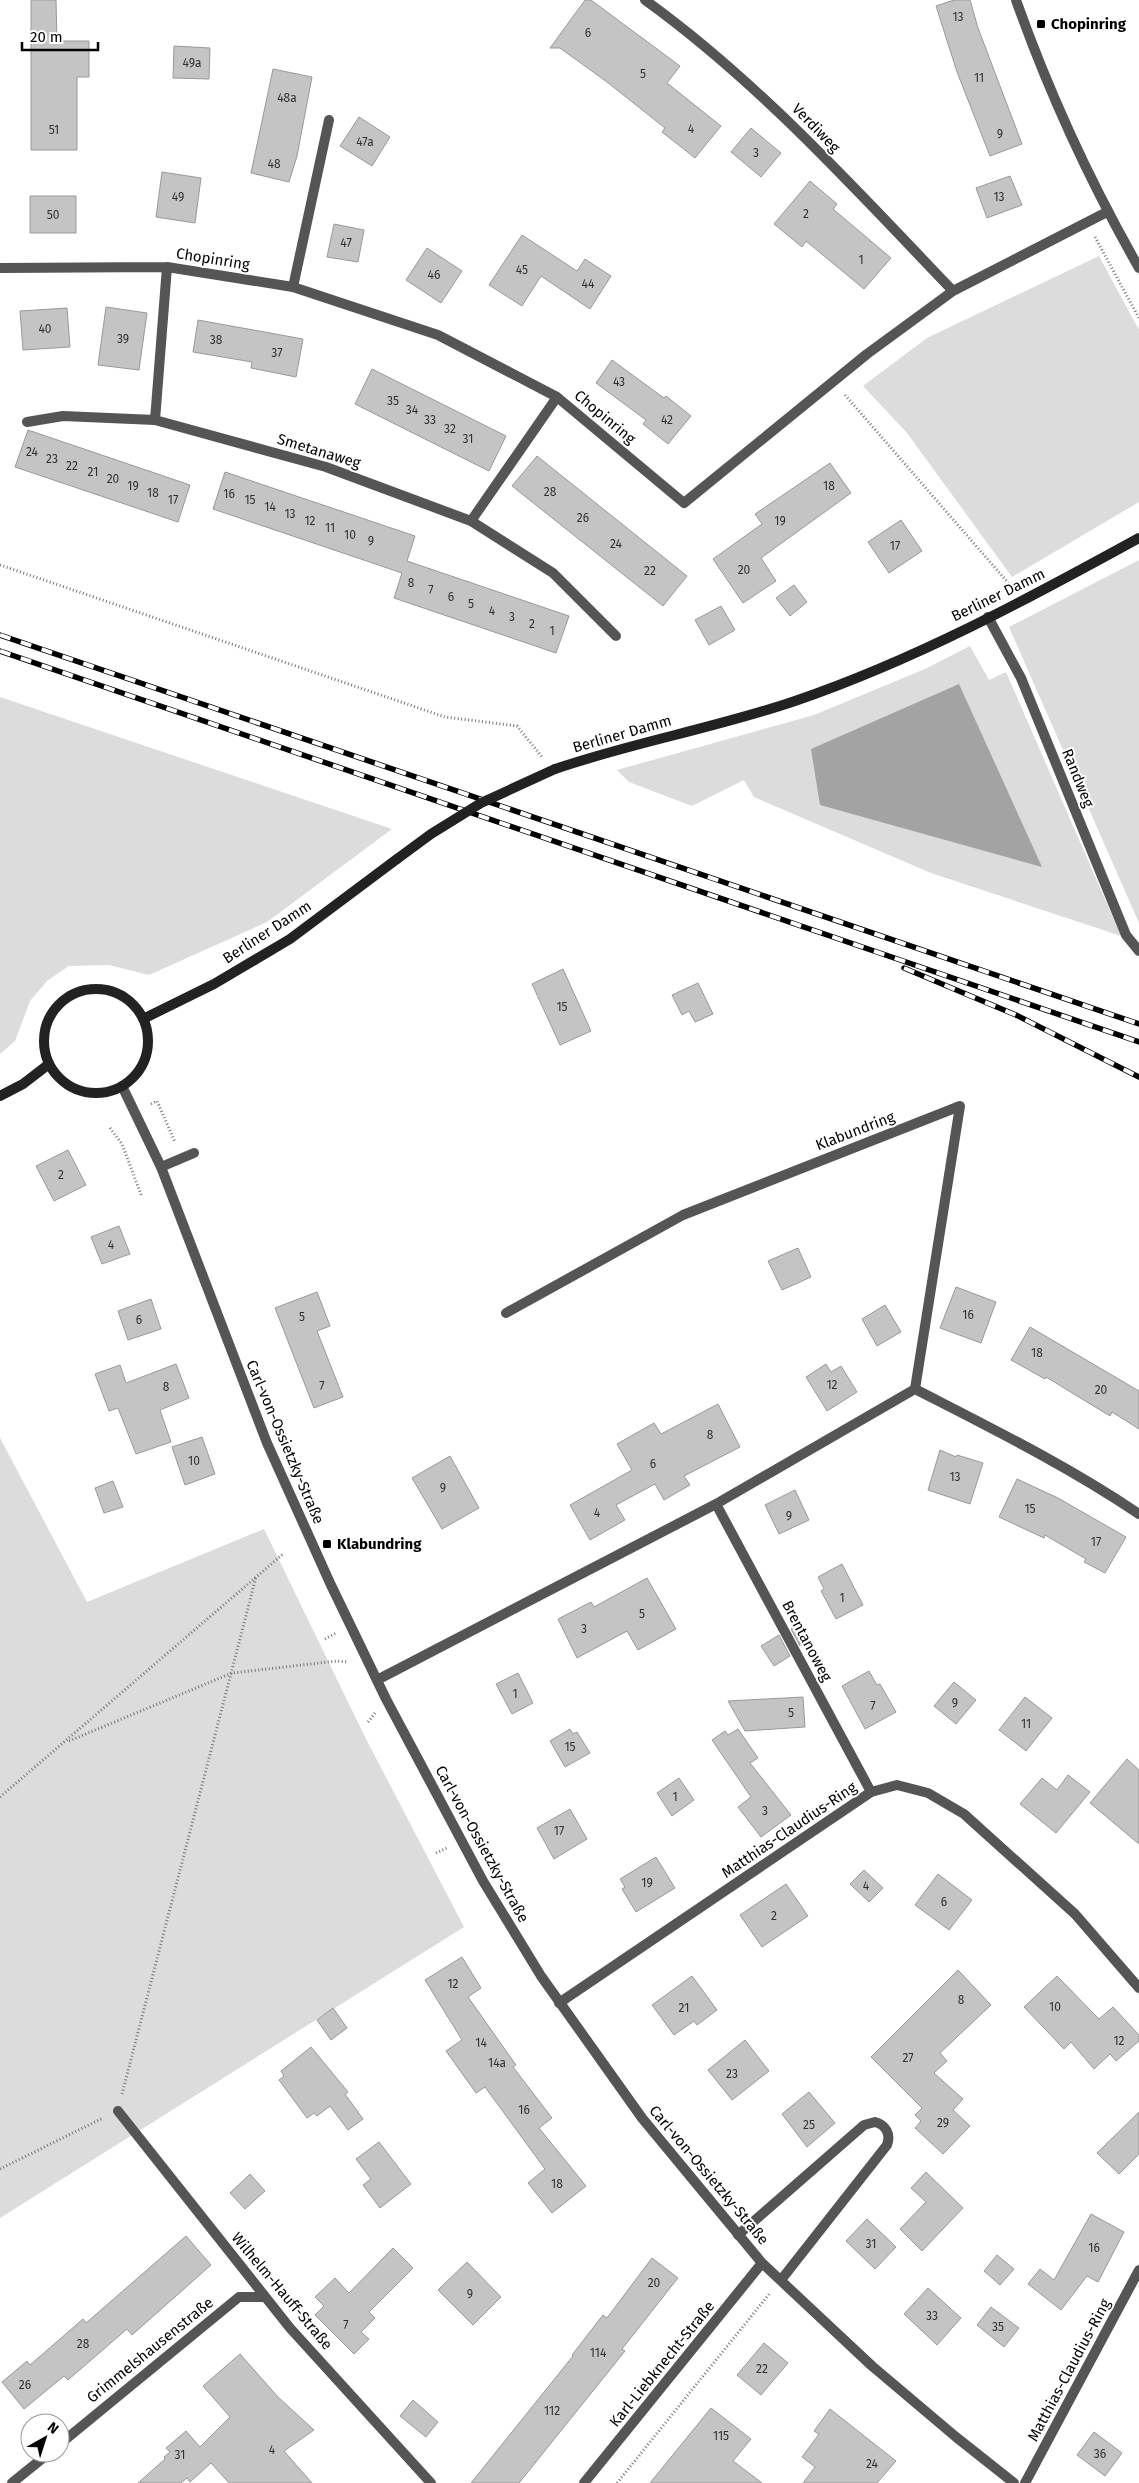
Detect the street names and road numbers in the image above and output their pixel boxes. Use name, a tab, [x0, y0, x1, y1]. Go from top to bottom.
street label: Verdiweg	[788, 100, 844, 156]
street label: Chopinring	[175, 244, 251, 274]
street label: Chopinring	[571, 386, 639, 448]
street label: Smetanaweg	[275, 430, 363, 472]
street label: Berliner Damm	[948, 565, 1048, 625]
street label: Berliner Damm	[571, 711, 673, 757]
street label: Randweg	[1058, 746, 1098, 810]
street label: Berliner Damm	[219, 897, 315, 967]
street label: Klabundring	[813, 1108, 897, 1154]
street label: Carl-von-Ossietzky-Straße	[242, 1357, 328, 1527]
street label: Brentanoweg	[778, 1597, 836, 1685]
street label: Carl-von-Ossietzky-Straße	[431, 1763, 533, 1925]
street label: Matthias-Claudius-Ring	[718, 1778, 860, 1882]
street label: Carl-von-Ossietzky-Straße	[645, 2102, 773, 2248]
street label: Wilhelm-Hauff-Straße	[228, 2229, 336, 2353]
street label: Grimmelshausenstraße	[83, 2293, 217, 2407]
street label: Matthias-Claudius-Ring	[1024, 2296, 1114, 2444]
street label: Karl-Liebknecht-Straße	[606, 2297, 718, 2431]

